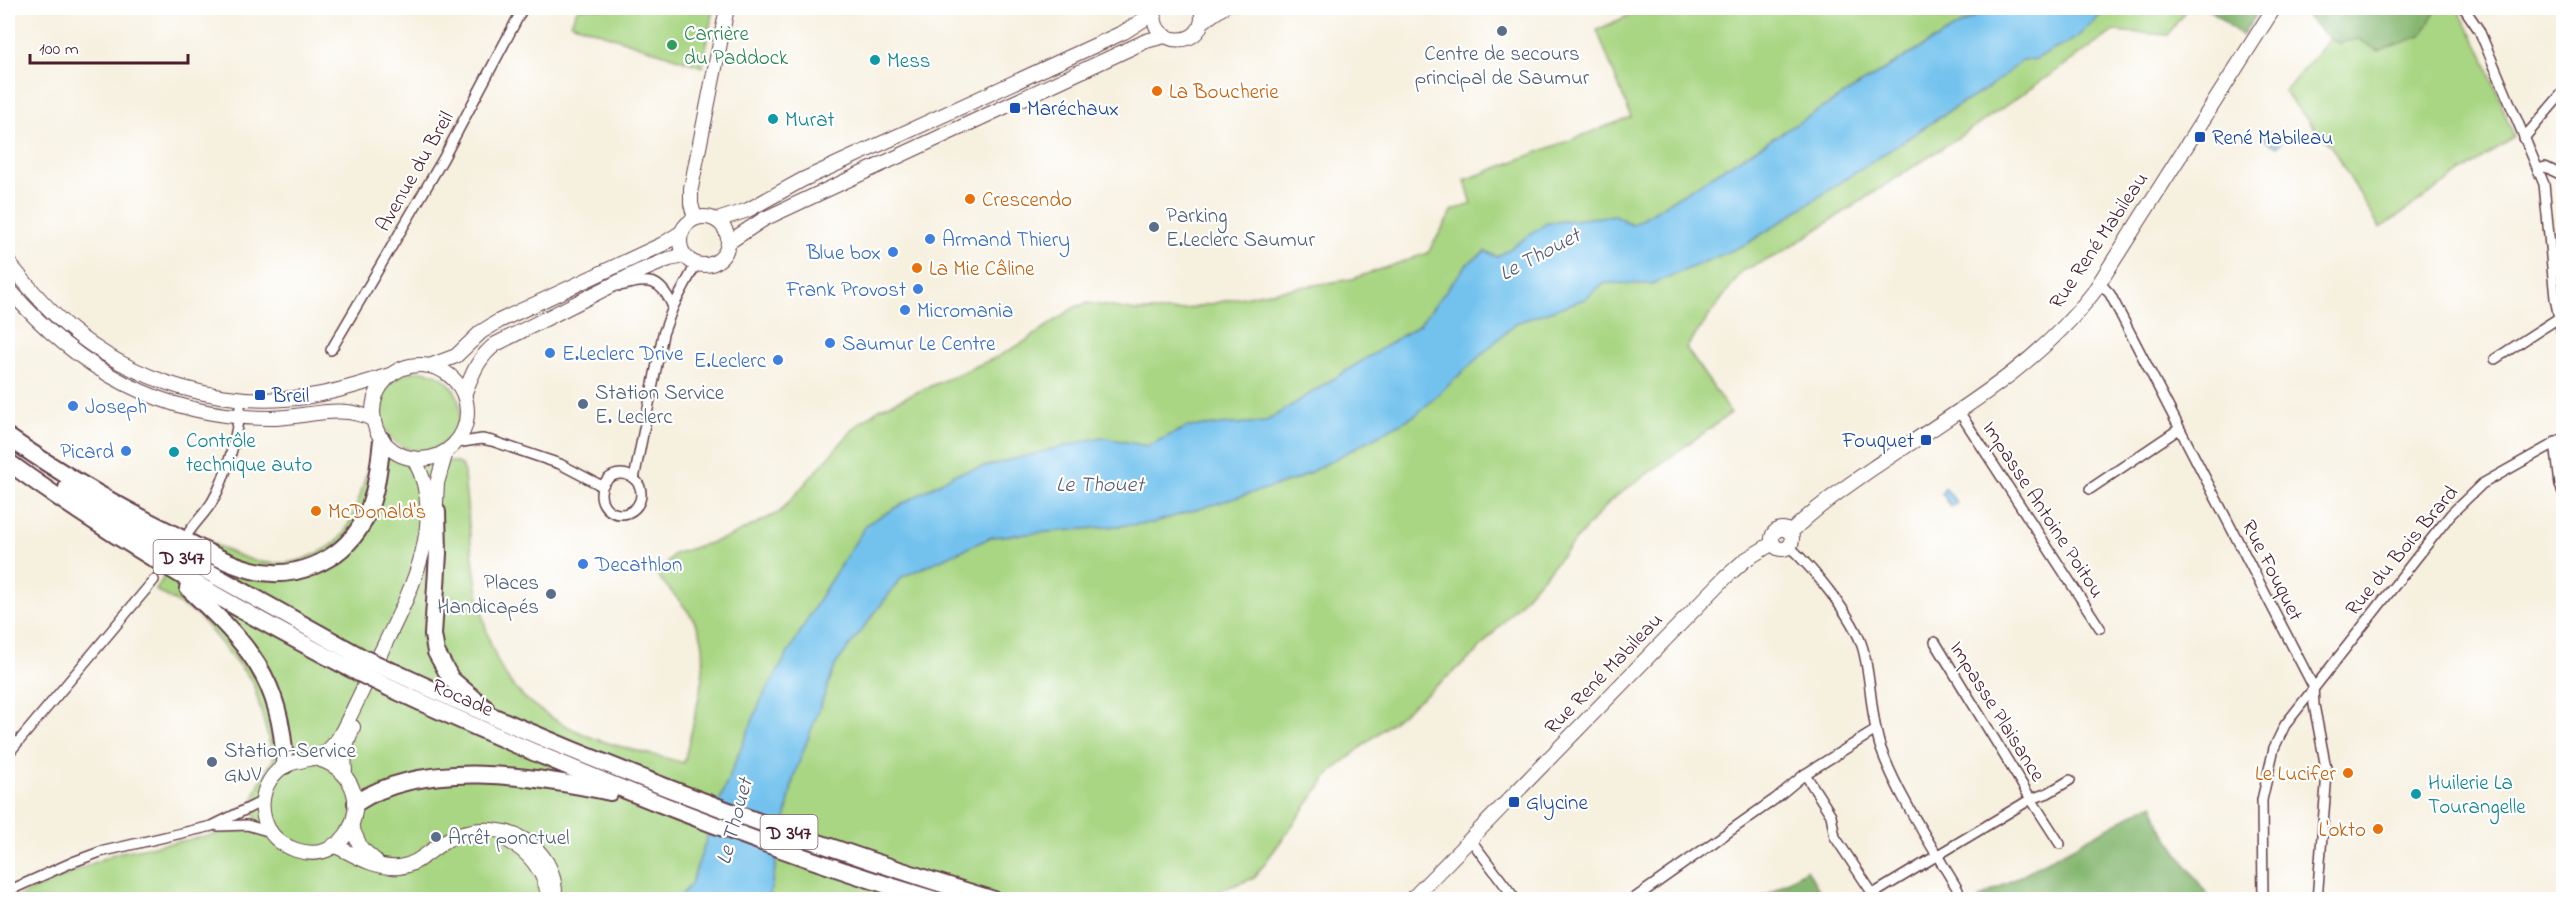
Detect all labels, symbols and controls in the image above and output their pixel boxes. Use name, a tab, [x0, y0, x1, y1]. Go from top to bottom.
place label: Carrière du Paddock	[684, 20, 789, 74]
marker: Centre de secours principal de Saumur	[1495, 24, 1509, 38]
scale bar	[30, 27, 188, 65]
text: 100 m	[39, 37, 79, 63]
marker: Carrière du Paddock	[665, 38, 679, 52]
place label: Centre de secours principal de Saumur	[1415, 40, 1590, 94]
place label: Mess	[887, 47, 931, 77]
marker: Mess	[868, 53, 882, 67]
place label: La Boucherie	[1169, 78, 1279, 108]
marker: La Boucherie	[1150, 84, 1164, 98]
place label: Maréchaux	[1027, 95, 1119, 125]
marker: Maréchaux	[1008, 101, 1022, 115]
street label: Avenue du Breil	[369, 106, 462, 238]
place label: Murat	[785, 106, 835, 136]
marker: Murat	[766, 112, 780, 126]
place label: René Mabileau	[2212, 124, 2333, 154]
marker: René Mabileau	[2193, 130, 2207, 144]
street label: Rue René Mabileau	[2043, 167, 2157, 316]
place label: Crescendo	[982, 186, 1072, 216]
marker: Crescendo	[963, 192, 977, 206]
place label: Parking E.Leclerc Saumur	[1166, 202, 1316, 256]
marker: Parking E.Leclerc Saumur	[1147, 220, 1161, 234]
water label: Le Thouet	[1494, 220, 1589, 290]
place label: Armand Thiery	[942, 226, 1070, 258]
marker: Armand Thiery	[923, 232, 937, 246]
place label: Blue box	[806, 239, 881, 269]
marker: Blue box	[886, 245, 900, 259]
place label: La Mie Câline	[929, 255, 1035, 285]
marker: La Mie Câline	[910, 261, 924, 275]
place label: Frank Provost	[785, 276, 906, 306]
marker: Frank Provost	[911, 282, 925, 296]
place label: Micromania	[917, 297, 1013, 327]
marker: Micromania	[898, 303, 912, 317]
place label: Saumur Le Centre	[842, 330, 996, 360]
marker: Saumur Le Centre	[823, 336, 837, 350]
place label: E.Leclerc Drive	[562, 340, 684, 370]
marker: E.Leclerc Drive	[543, 346, 557, 360]
place label: E.Leclerc	[694, 347, 767, 377]
marker: E.Leclerc	[771, 353, 785, 367]
place label: Station Service E. Leclerc	[595, 379, 725, 433]
place label: Breil	[271, 382, 309, 412]
marker: Breil	[253, 388, 267, 402]
place label: Joseph	[85, 393, 147, 423]
marker: Station Service E. Leclerc	[576, 397, 590, 411]
marker: Joseph	[66, 399, 80, 413]
street label: Impasse Antoine Poitou	[1974, 416, 2111, 605]
place label: Contrôle technique auto	[186, 427, 313, 481]
place label: Fouquet	[1841, 427, 1914, 457]
marker: Fouquet	[1919, 433, 1933, 447]
place label: Picard	[60, 438, 114, 468]
marker: Picard	[119, 444, 133, 458]
marker: Contrôle technique auto	[167, 445, 181, 459]
water label: Le Thouet	[1056, 470, 1146, 502]
street label: Rue du Bois Brard	[2339, 479, 2466, 623]
place label: McDonald's	[328, 498, 426, 528]
marker: McDonald's	[309, 504, 323, 518]
street label: Rue Fouquet	[2233, 515, 2310, 627]
road number: D 347	[154, 540, 210, 574]
place label: Decathlon	[594, 551, 682, 581]
marker: Decathlon	[576, 557, 590, 571]
place label: Places Handicapés	[437, 569, 539, 623]
marker: Places Handicapés	[544, 587, 558, 601]
street label: Rue René Mabileau	[1538, 607, 1671, 742]
street label: Impasse Plaisance	[1941, 636, 2052, 789]
street label: Rocade	[427, 672, 498, 726]
place label: Station-Service GNV	[224, 737, 356, 791]
marker: Station-Service GNV	[205, 755, 219, 769]
place label: Le Lucifer	[2255, 760, 2336, 790]
marker: Le Lucifer	[2341, 766, 2355, 780]
place label: Huilerie La Tourangelle	[2428, 769, 2526, 825]
water label: Le Thouet	[709, 773, 763, 868]
marker: Huilerie La Tourangelle	[2409, 787, 2423, 801]
place label: Glycine	[1526, 789, 1588, 821]
marker: Glycine	[1507, 795, 1521, 809]
road number: D 347	[760, 815, 818, 849]
place label: L'okto	[2319, 816, 2366, 846]
marker: L'okto	[2371, 822, 2385, 836]
place label: Arrêt ponctuel	[448, 824, 570, 854]
marker: Arrêt ponctuel	[429, 830, 443, 844]

